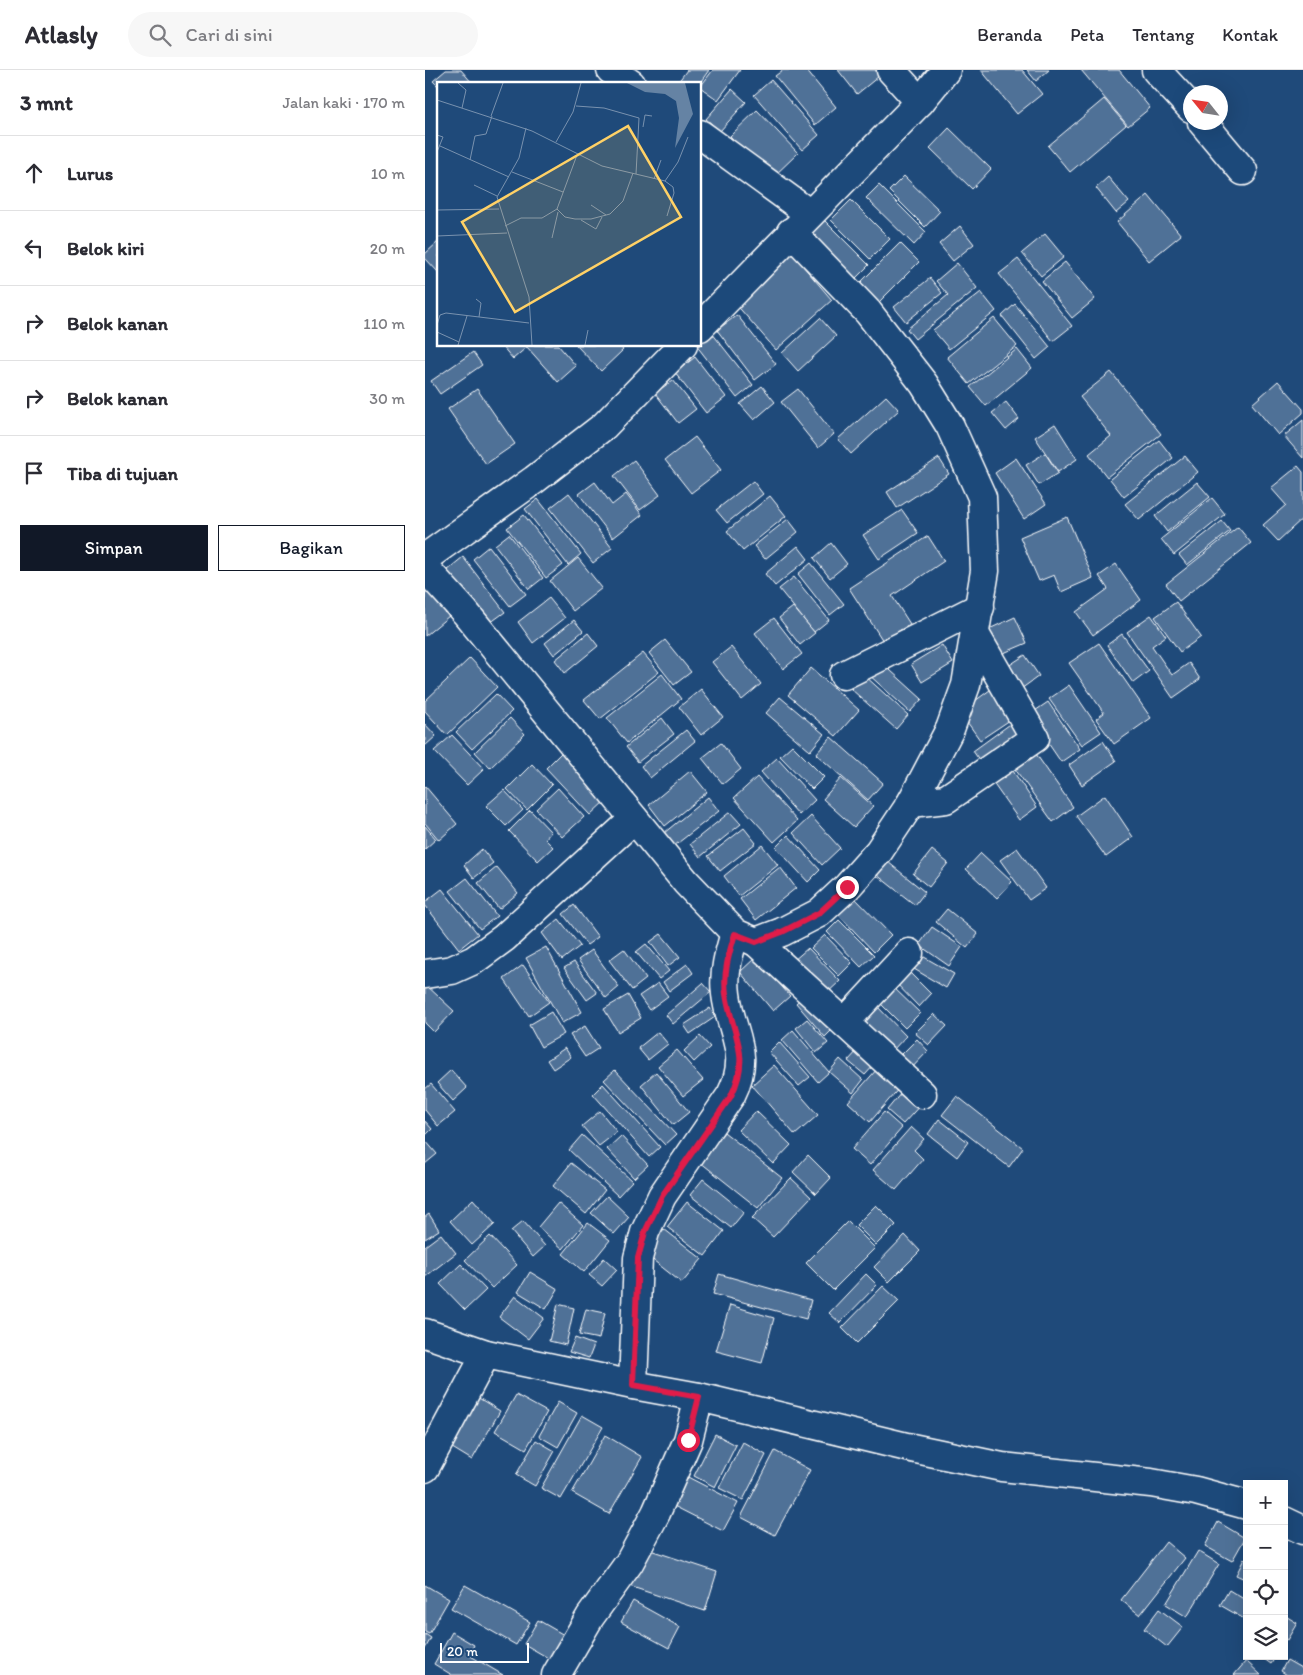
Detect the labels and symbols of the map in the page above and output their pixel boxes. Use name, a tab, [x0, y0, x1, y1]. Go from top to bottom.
inset map	[437, 82, 701, 346]
north arrow	[1183, 85, 1228, 130]
route end	[836, 876, 859, 899]
route start	[677, 1429, 700, 1452]
scale bar	[440, 1640, 529, 1663]

